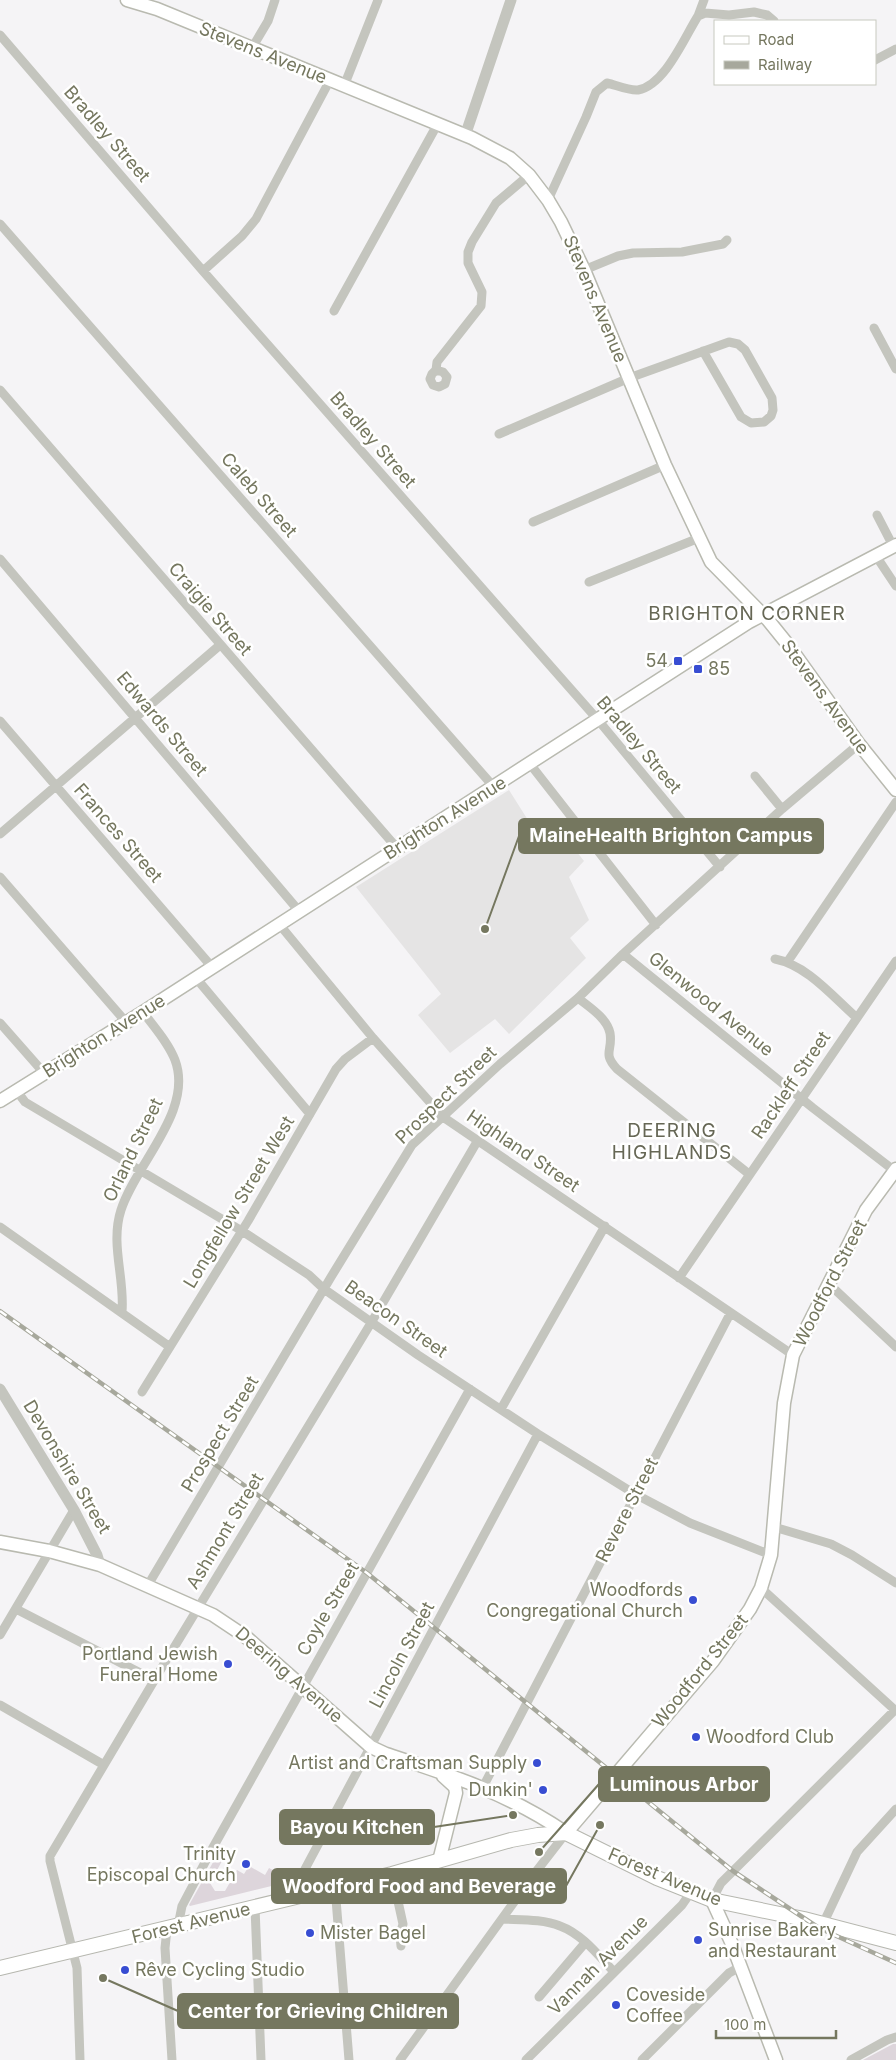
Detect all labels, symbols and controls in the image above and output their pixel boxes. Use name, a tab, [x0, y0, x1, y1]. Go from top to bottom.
street label: Stevens Avenue	[196, 17, 330, 88]
legend	[714, 20, 876, 85]
text: Road	[758, 30, 794, 49]
text: Railway	[758, 55, 813, 74]
street label: Bradley Street	[60, 81, 155, 186]
street label: Stevens Avenue	[559, 232, 632, 366]
street label: Bradley Street	[326, 387, 421, 492]
street label: Caleb Street	[217, 448, 302, 541]
street label: Craigie Street	[164, 558, 256, 659]
district label: BRIGHTON CORNER	[648, 602, 846, 625]
street label: Stevens Avenue	[777, 635, 874, 758]
place label: 54	[645, 650, 668, 671]
marker: 54	[672, 655, 684, 667]
place label: 85	[708, 658, 730, 679]
marker: 85	[692, 663, 704, 675]
street label: Edwards Street	[113, 667, 212, 780]
street label: Bradley Street	[593, 692, 686, 798]
street label: Brighton Avenue	[380, 771, 510, 864]
street label: Frances Street	[70, 779, 167, 886]
callout: MaineHealth Brighton Campus	[519, 819, 823, 853]
text: MaineHealth Brighton Campus	[529, 824, 813, 847]
street label: Glenwood Avenue	[645, 947, 778, 1060]
street label: Brighton Avenue	[39, 989, 169, 1082]
street label: Rackleff Street	[747, 1027, 834, 1142]
street label: Prospect Street	[391, 1041, 500, 1148]
street label: Orland Street	[98, 1094, 167, 1205]
street label: Highland Street	[463, 1105, 584, 1196]
street label: Longfellow Street West	[179, 1112, 298, 1292]
district label: DEERING HIGHLANDS	[612, 1119, 732, 1164]
street label: Woodford Street	[788, 1216, 871, 1350]
street label: Beacon Street	[341, 1276, 452, 1362]
street label: Prospect Street	[177, 1372, 263, 1496]
street label: Devonshire Street	[19, 1396, 116, 1537]
street label: Revere Street	[591, 1454, 662, 1566]
street label: Ashmont Street	[182, 1469, 267, 1593]
street label: Coyle Street	[292, 1558, 363, 1659]
place label: Woodfords Congregational Church	[486, 1579, 683, 1621]
marker: Woodfords Congregational Church	[687, 1594, 699, 1606]
street label: Lincoln Street	[365, 1598, 438, 1711]
street label: Woodford Street	[647, 1610, 752, 1732]
street label: Deering Avenue	[231, 1622, 347, 1727]
place label: Portland Jewish Funeral Home	[82, 1643, 218, 1685]
marker: Portland Jewish Funeral Home	[222, 1658, 234, 1670]
place label: Woodford Club	[706, 1726, 834, 1747]
marker: Woodford Club	[690, 1731, 702, 1743]
place label: Artist and Craftsman Supply	[288, 1752, 527, 1773]
marker: Artist and Craftsman Supply	[531, 1757, 543, 1769]
callout: Luminous Arbor	[599, 1767, 769, 1801]
text: Luminous Arbor	[609, 1773, 759, 1796]
place label: Dunkin'	[468, 1779, 533, 1800]
marker: Dunkin'	[537, 1784, 549, 1796]
callout: Bayou Kitchen	[280, 1810, 434, 1844]
text: Bayou Kitchen	[290, 1816, 424, 1839]
place label: Trinity Episcopal Church	[87, 1843, 236, 1885]
street label: Forest Avenue	[605, 1843, 725, 1910]
marker: Trinity Episcopal Church	[240, 1858, 252, 1870]
callout: Woodford Food and Beverage	[272, 1869, 566, 1903]
text: Woodford Food and Beverage	[282, 1875, 556, 1898]
street label: Forest Avenue	[129, 1898, 252, 1947]
street label: Vannah Avenue	[544, 1911, 652, 2019]
place label: Sunrise Bakery and Restaurant	[708, 1919, 836, 1961]
place label: Mister Bagel	[320, 1922, 426, 1943]
marker: Mister Bagel	[304, 1927, 316, 1939]
marker: Sunrise Bakery and Restaurant	[692, 1934, 704, 1946]
place label: Rêve Cycling Studio	[135, 1959, 305, 1980]
marker: Rêve Cycling Studio	[119, 1964, 131, 1976]
place label: Coveside Coffee	[626, 1984, 705, 2026]
callout: Center for Grieving Children	[178, 1994, 458, 2028]
marker: Coveside Coffee	[610, 1999, 622, 2011]
text: Center for Grieving Children	[188, 2000, 448, 2023]
scale bar	[716, 2008, 836, 2040]
text: 100 m	[724, 2015, 766, 2034]

